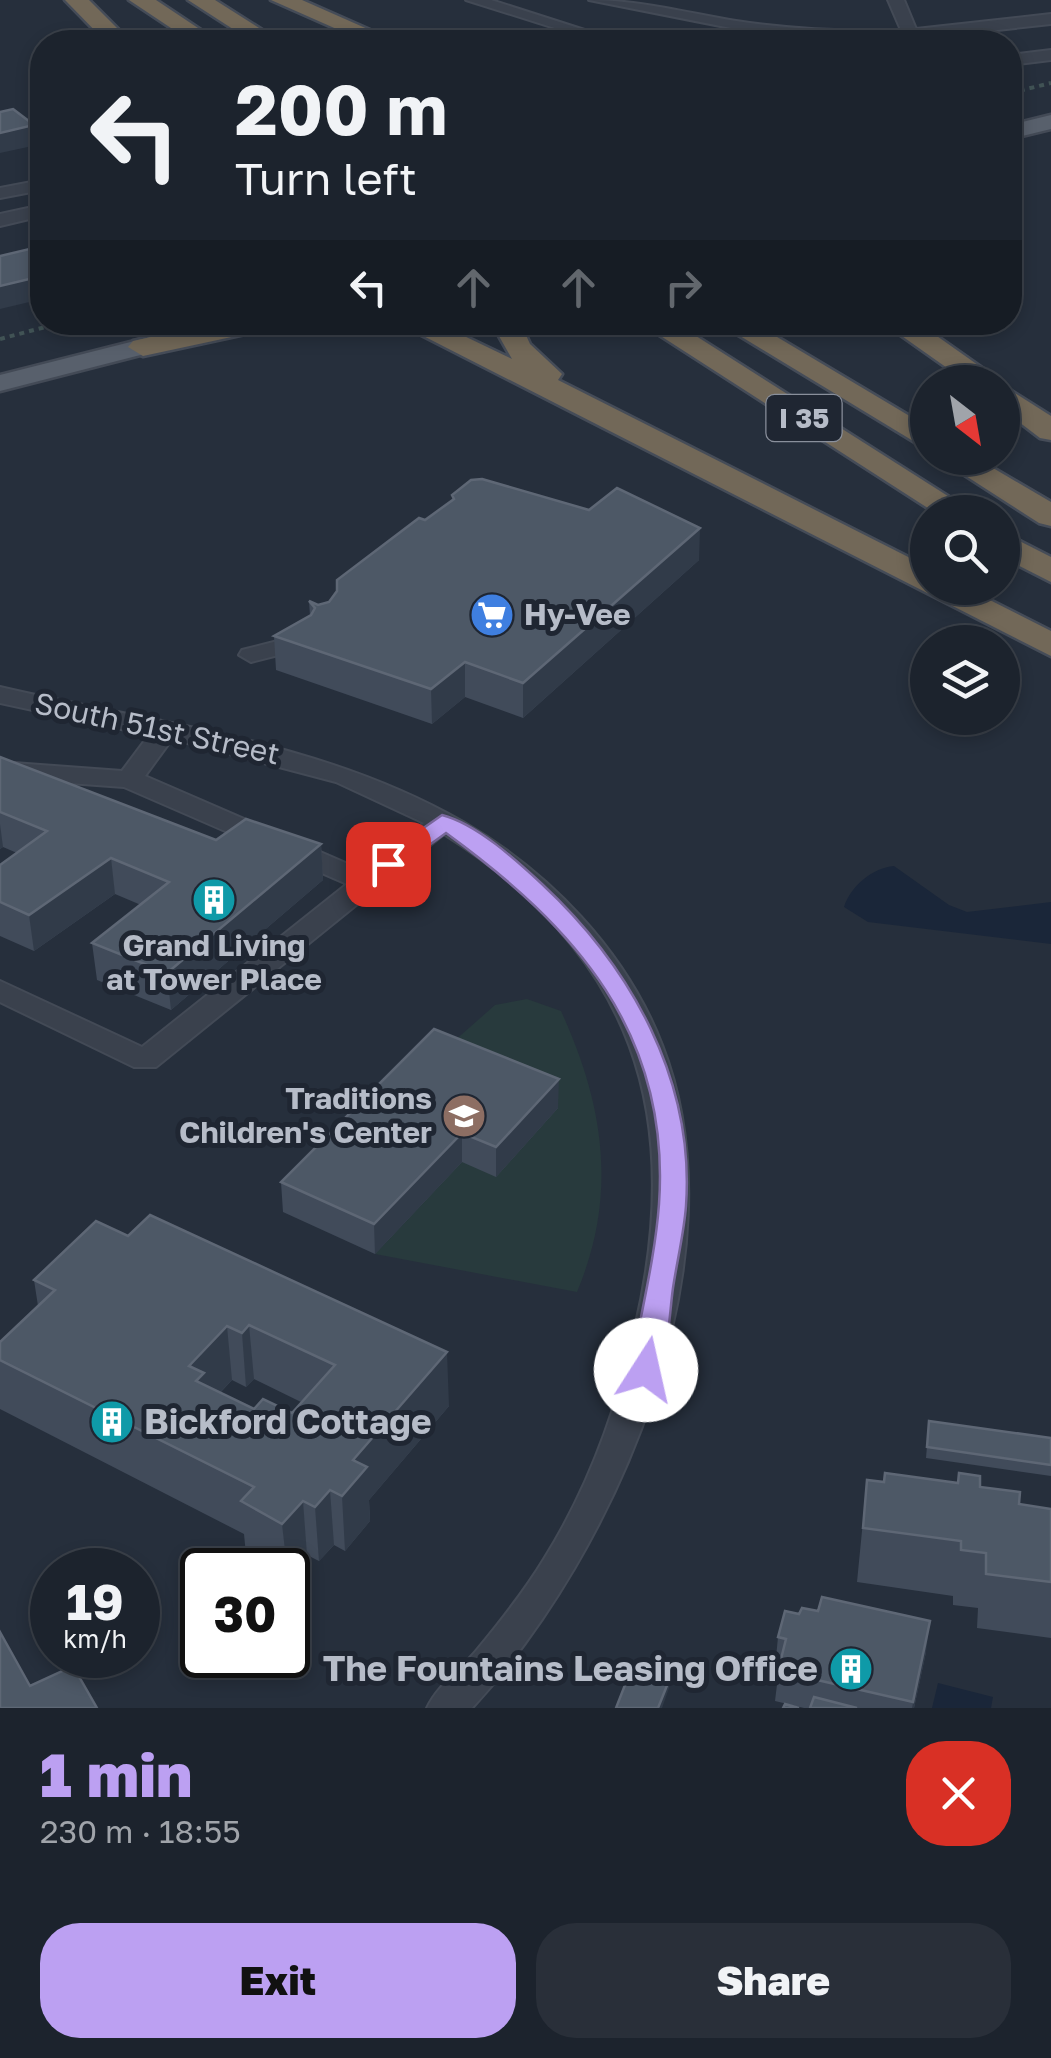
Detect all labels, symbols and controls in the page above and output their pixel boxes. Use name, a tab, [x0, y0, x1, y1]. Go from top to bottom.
text: 200 m	[235, 66, 447, 150]
icon: left	[70, 70, 200, 200]
text: Turn left	[235, 151, 417, 205]
icon: left	[341, 260, 396, 315]
icon: ahead	[446, 260, 501, 315]
icon: ahead	[551, 260, 606, 315]
icon: right	[656, 260, 711, 315]
north arrow	[910, 365, 1020, 475]
map controls	[910, 365, 1020, 735]
road number: I 35	[766, 395, 842, 441]
button: search	[910, 495, 1020, 605]
supermarket icon: Hy-Vee	[469, 592, 515, 638]
place label: Hy-Vee	[524, 596, 631, 632]
button: layers	[910, 625, 1020, 735]
street label: South 51st Street	[31, 684, 283, 772]
pin	[346, 822, 431, 907]
icon: arrive	[361, 837, 416, 892]
building icon: Grand Living at Tower Place	[191, 877, 237, 923]
place label: Grand Living at Tower Place	[106, 927, 322, 997]
place label: Traditions Children's Center	[179, 1080, 432, 1150]
school or university icon: Traditions Children's Center	[441, 1093, 487, 1139]
position arrow	[594, 1318, 698, 1422]
building icon: Bickford Cottage	[89, 1399, 135, 1445]
place label: Bickford Cottage	[144, 1400, 432, 1442]
speed limit sign: 30	[180, 1548, 310, 1678]
text: 19	[66, 1571, 124, 1631]
text: km/h	[63, 1623, 127, 1654]
building icon: The Fountains Leasing Office	[828, 1646, 874, 1692]
place label: The Fountains Leasing Office	[323, 1647, 818, 1689]
text: 1 min	[40, 1738, 192, 1810]
button: close	[906, 1741, 1011, 1846]
text: 230 m · 18:55	[40, 1812, 241, 1850]
button: Exit	[40, 1923, 516, 2038]
button: Share	[536, 1923, 1011, 2038]

